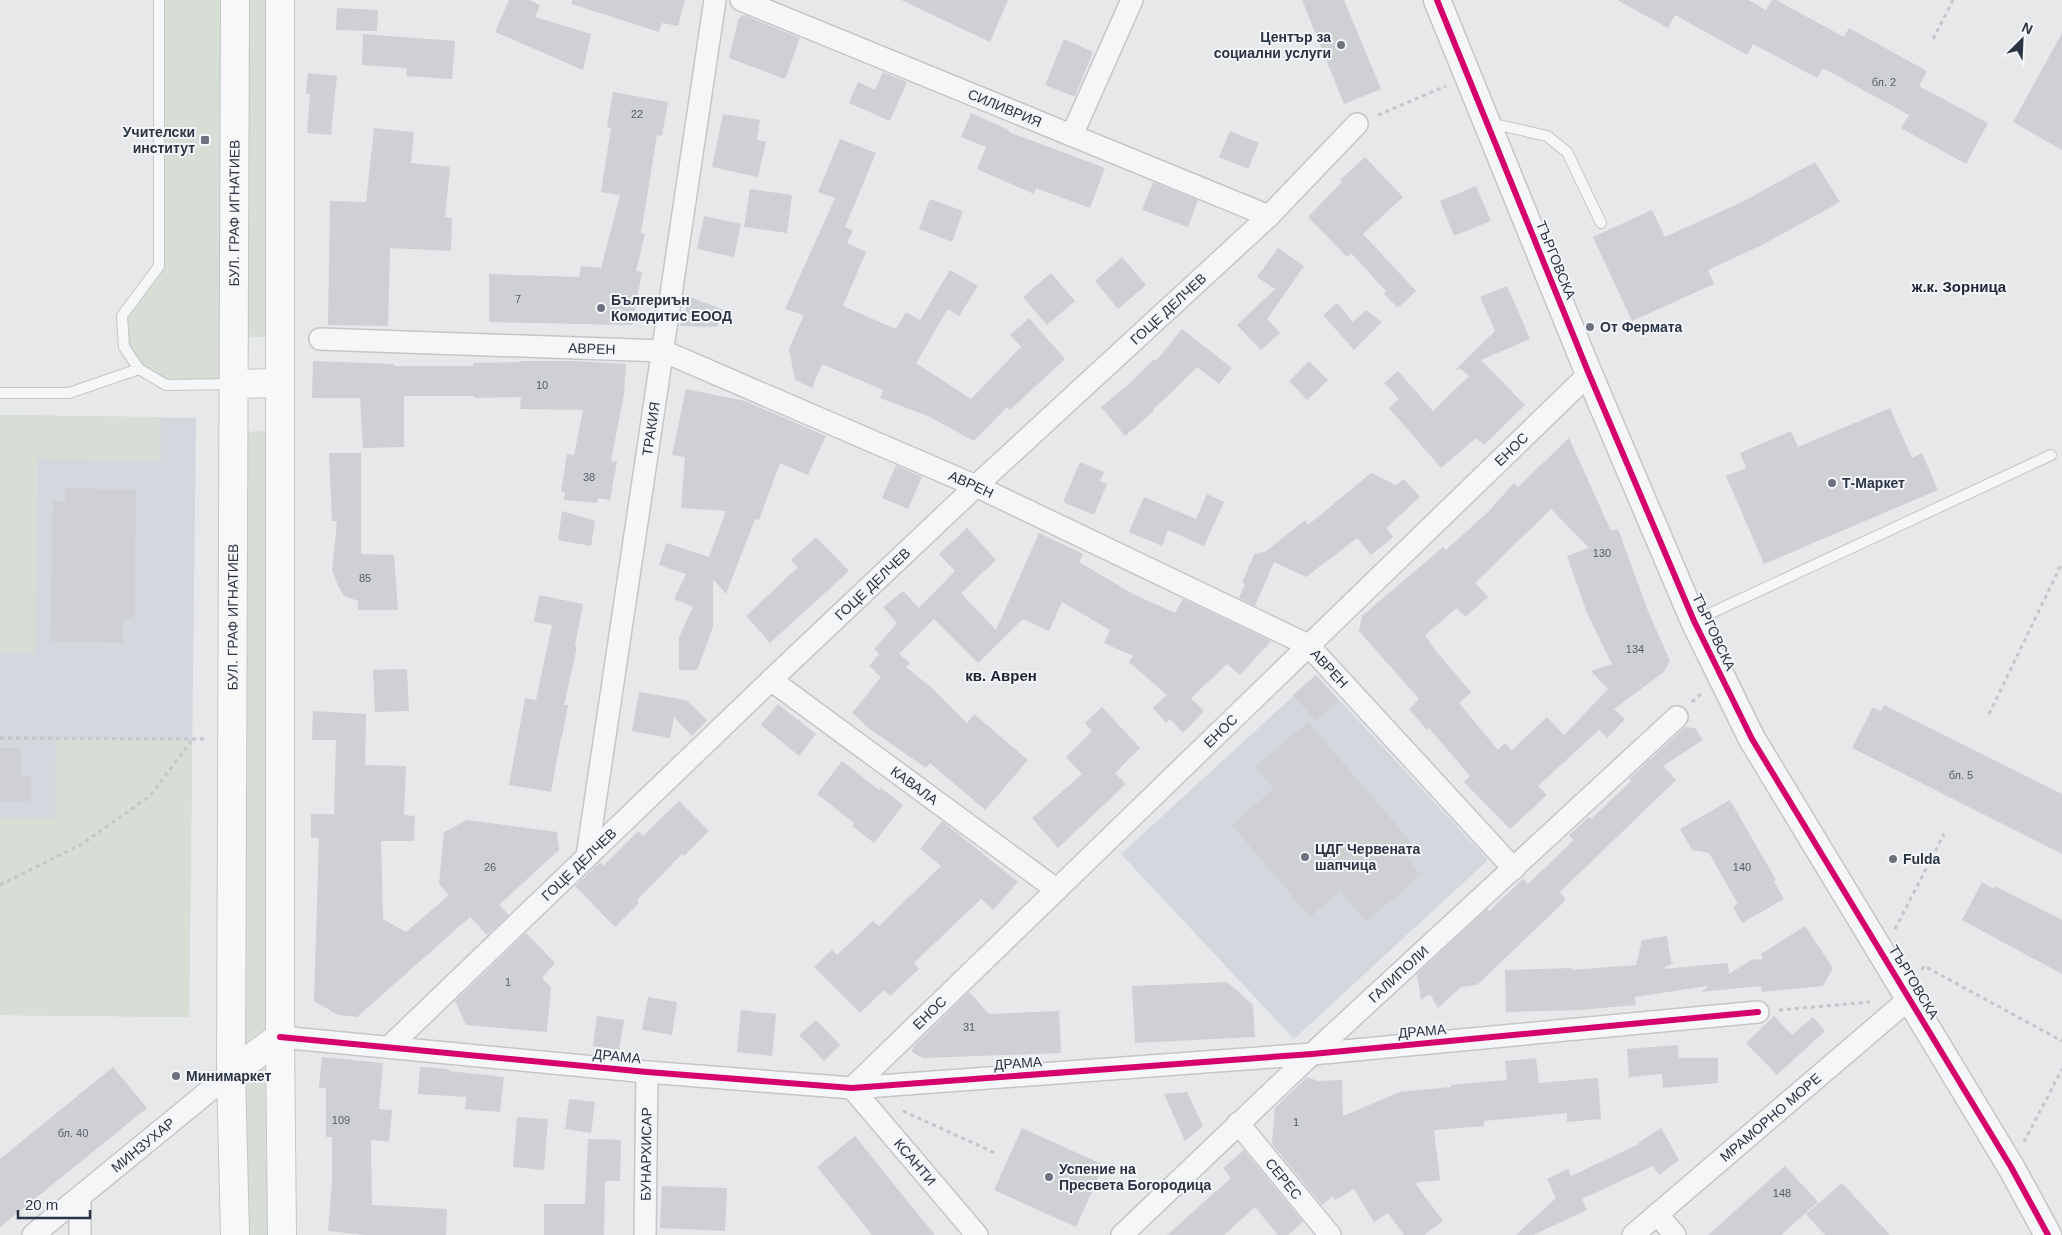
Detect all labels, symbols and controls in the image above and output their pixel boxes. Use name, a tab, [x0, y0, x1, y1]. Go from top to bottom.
north arrow	[1997, 15, 2047, 65]
text: N	[2019, 19, 2035, 37]
place label: Център за социални услуги	[1214, 29, 1331, 61]
marker: Център за социални услуги	[1335, 39, 1347, 51]
house number: бл. 2	[1872, 76, 1896, 88]
street label: СИЛИВРИЯ	[966, 86, 1044, 130]
house number: 22	[631, 108, 643, 120]
place label: Учителски институт	[123, 124, 195, 156]
marker: Учителски институт	[199, 134, 211, 146]
street label: БУЛ. ГРАФ ИГНАТИЕВ	[226, 140, 242, 287]
street label: ТЪРГОВСКА	[1533, 218, 1579, 302]
street label: ГОЦЕ ДЕЛЧЕВ	[1127, 270, 1209, 348]
district label: ж.к. Зорница	[1911, 278, 2007, 295]
place label: Бългериън Комодитис ЕООД	[611, 292, 732, 324]
house number: 7	[515, 293, 521, 305]
marker: Бългериън Комодитис ЕООД	[595, 302, 607, 314]
place label: От Фермата	[1600, 319, 1683, 335]
marker: От Фермата	[1584, 321, 1596, 333]
street label: АВРЕН	[568, 340, 616, 357]
house number: 10	[536, 379, 548, 391]
street label: ТРАКИЯ	[639, 401, 663, 457]
street label: ЕНОС	[1491, 429, 1531, 469]
street label: АВРЕН	[946, 467, 996, 501]
house number: 38	[583, 471, 595, 483]
place label: Т-Маркет	[1842, 475, 1905, 491]
marker: Т-Маркет	[1826, 477, 1838, 489]
street label: БУЛ. ГРАФ ИГНАТИЕВ	[224, 543, 241, 691]
street label: ГОЦЕ ДЕЛЧЕВ	[832, 545, 913, 623]
house number: 130	[1593, 547, 1611, 559]
house number: 85	[359, 572, 371, 584]
street label: ТЪРГОВСКА	[1689, 591, 1739, 674]
house number: 134	[1626, 643, 1644, 655]
street label: АВРЕН	[1308, 646, 1351, 691]
district label: кв. Аврен	[965, 667, 1037, 684]
street label: ЕНОС	[1200, 711, 1241, 751]
street label: КАВАЛА	[888, 763, 942, 808]
house number: бл. 5	[1949, 769, 1973, 781]
street label: ГОЦЕ ДЕЛЧЕВ	[538, 825, 620, 904]
place label: ЦДГ Червената шапчица	[1315, 841, 1421, 873]
marker: ЦДГ Червената шапчица	[1299, 851, 1311, 863]
place label: Fulda	[1903, 851, 1941, 867]
marker: Fulda	[1887, 853, 1899, 865]
house number: 26	[484, 861, 496, 873]
house number: 140	[1733, 861, 1751, 873]
street label: ТЪРГОВСКА	[1886, 942, 1943, 1022]
street label: ГАЛИПОЛИ	[1365, 943, 1432, 1006]
house number: 1	[505, 976, 511, 988]
street label: ЕНОС	[909, 993, 950, 1033]
house number: 31	[963, 1021, 975, 1033]
street label: ДРАМА	[1397, 1021, 1447, 1041]
street label: ДРАМА	[592, 1046, 642, 1067]
street label: ДРАМА	[993, 1053, 1043, 1073]
place label: Минимаркет	[186, 1068, 271, 1084]
marker: Минимаркет	[170, 1070, 182, 1082]
street label: МРАМОРНО МОРЕ	[1717, 1070, 1824, 1165]
street label: БУНАРХИСАР	[637, 1107, 655, 1201]
street label: МИНЗУХАР	[108, 1114, 178, 1176]
house number: 109	[332, 1114, 350, 1126]
house number: 1	[1293, 1116, 1299, 1128]
house number: бл. 40	[58, 1127, 88, 1139]
street label: КСАНТИ	[891, 1135, 939, 1189]
street label: СЕРЕС	[1262, 1155, 1305, 1202]
place label: Успение на Пресвета Богородица	[1059, 1161, 1212, 1193]
marker: Успение на Пресвета Богородица	[1043, 1171, 1055, 1183]
house number: 148	[1773, 1187, 1791, 1199]
scale bar	[18, 1188, 90, 1220]
text: 20 m	[25, 1196, 58, 1213]

